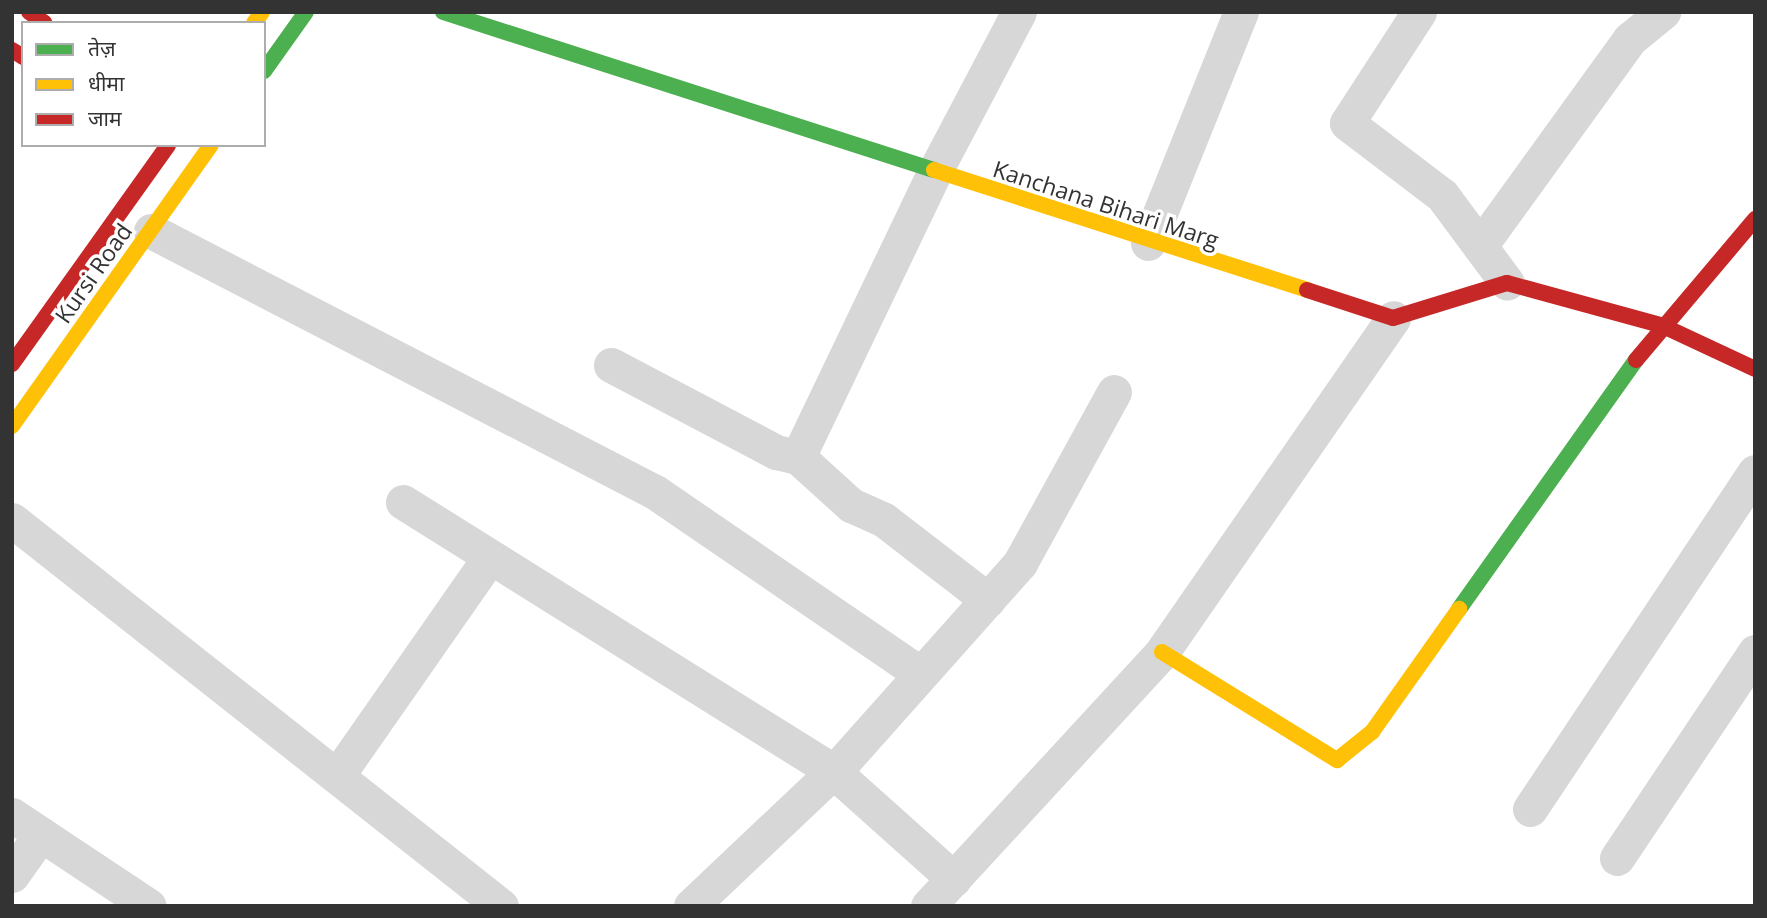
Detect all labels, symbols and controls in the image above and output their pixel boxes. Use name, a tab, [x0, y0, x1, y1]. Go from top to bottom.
legend	[21, 21, 266, 147]
text: तेज़	[88, 34, 116, 62]
text: धीमा	[88, 69, 124, 97]
text: जाम	[88, 104, 122, 132]
street label: Kanchana Bihari Marg	[990, 154, 1222, 254]
street label: Kursi Road	[49, 218, 137, 328]

